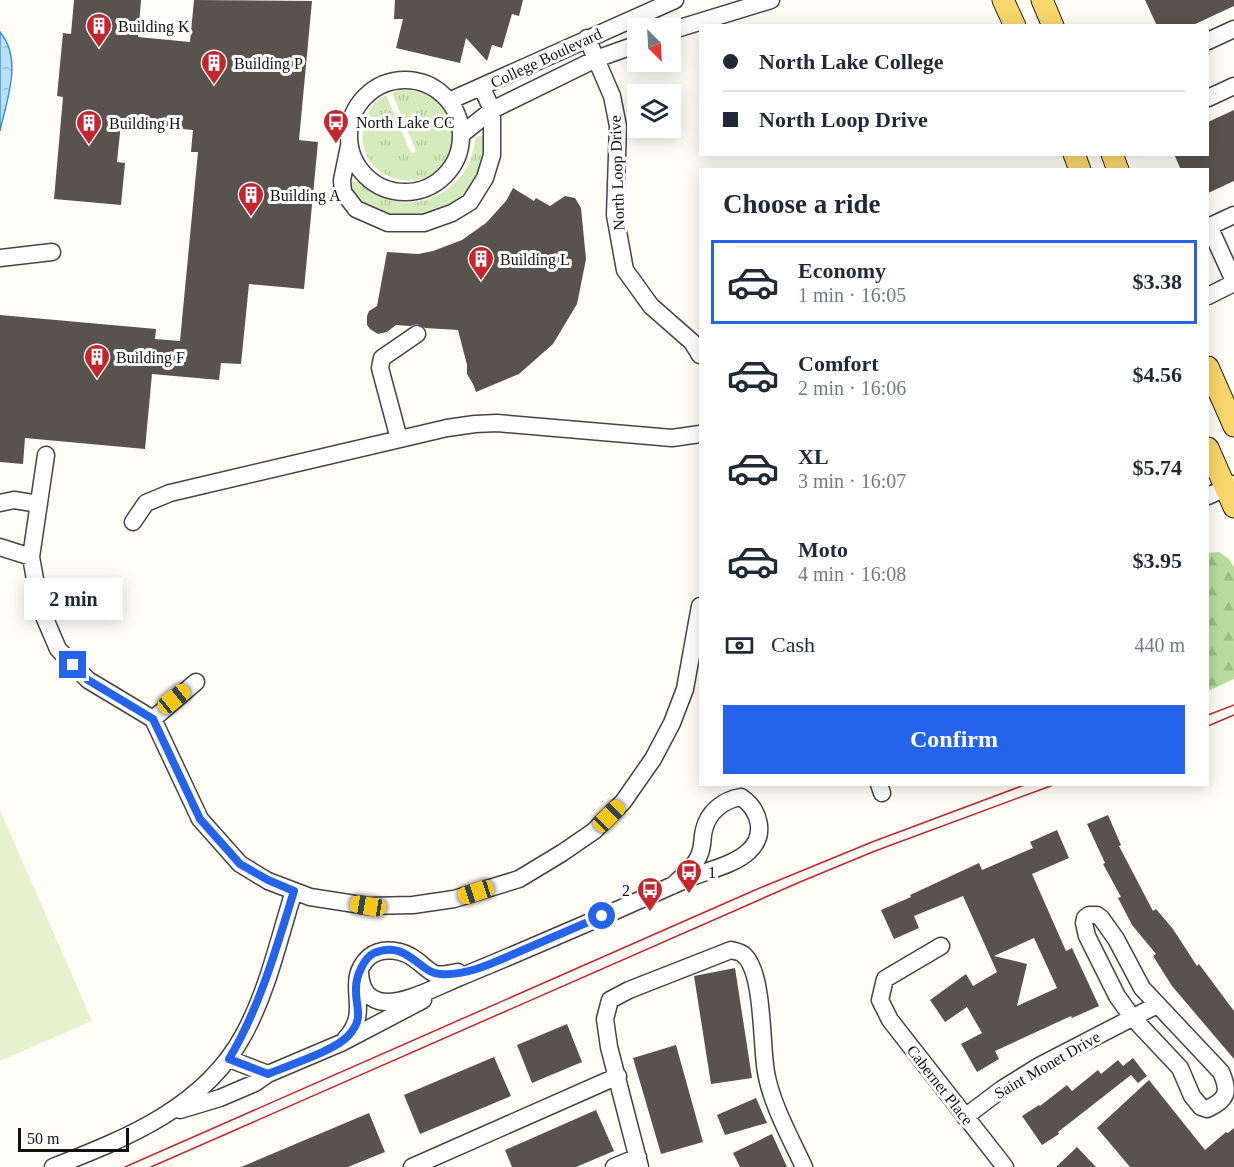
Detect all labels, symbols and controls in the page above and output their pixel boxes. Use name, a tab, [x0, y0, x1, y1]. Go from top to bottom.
building icon: Building K	[84, 11, 114, 49]
place label: Building K	[118, 18, 190, 36]
north arrow	[627, 18, 681, 72]
map controls	[627, 18, 681, 138]
street label: College Boulevard	[488, 25, 605, 92]
building icon: Building P	[199, 48, 229, 86]
text: North Lake College	[759, 49, 944, 74]
place label: Building P	[234, 55, 303, 73]
button: layers	[627, 84, 681, 138]
bus stop icon: North Lake CC	[321, 107, 351, 145]
text: North Loop Drive	[759, 107, 928, 132]
building icon: Building H	[74, 108, 104, 146]
place label: North Lake CC	[356, 114, 455, 131]
place label: Building H	[109, 115, 181, 133]
street label: North Loop Drive	[606, 115, 629, 231]
building icon: Building A	[236, 180, 266, 218]
place label: Building A	[270, 187, 341, 205]
text: Choose a ride	[723, 189, 881, 219]
building icon: Building L	[466, 244, 496, 282]
place label: Building L	[500, 251, 570, 269]
icon: car	[726, 255, 780, 309]
text: Economy	[798, 258, 886, 283]
text: $3.38	[1133, 269, 1182, 294]
text: 1 min · 16:05	[798, 284, 906, 306]
building icon: Building F	[82, 342, 112, 380]
icon: car	[726, 348, 780, 402]
place label: Building F	[116, 349, 185, 367]
text: Comfort	[798, 351, 879, 376]
text: $4.56	[1133, 362, 1182, 387]
text: 2 min · 16:06	[798, 377, 906, 399]
icon: car	[726, 441, 780, 495]
text: XL	[798, 444, 829, 469]
text: $5.74	[1133, 455, 1182, 480]
text: 3 min · 16:07	[798, 470, 906, 492]
icon: car	[726, 534, 780, 588]
text: Moto	[798, 537, 848, 562]
text: $3.95	[1133, 548, 1182, 573]
text: 4 min · 16:08	[798, 563, 906, 585]
callout: 2 min	[23, 578, 122, 620]
text: 2 min	[49, 588, 98, 610]
icon: cash	[723, 629, 756, 662]
text: Cash	[771, 632, 815, 657]
text: 440 m	[1134, 634, 1185, 656]
route end	[59, 651, 86, 678]
car	[154, 681, 194, 717]
button: Confirm	[723, 705, 1185, 774]
car	[590, 797, 628, 835]
bus stop icon: 1	[674, 857, 704, 895]
place label: 1	[708, 864, 716, 881]
bus stop icon: 2	[635, 875, 665, 913]
car	[456, 878, 496, 906]
place label: 2	[622, 882, 630, 899]
car	[349, 894, 387, 918]
route start	[588, 902, 615, 929]
street label: Saint Monet Drive	[991, 1028, 1103, 1102]
street label: Cabernet Place	[904, 1042, 976, 1128]
scale bar	[18, 1125, 129, 1152]
text: 50 m	[27, 1130, 59, 1147]

